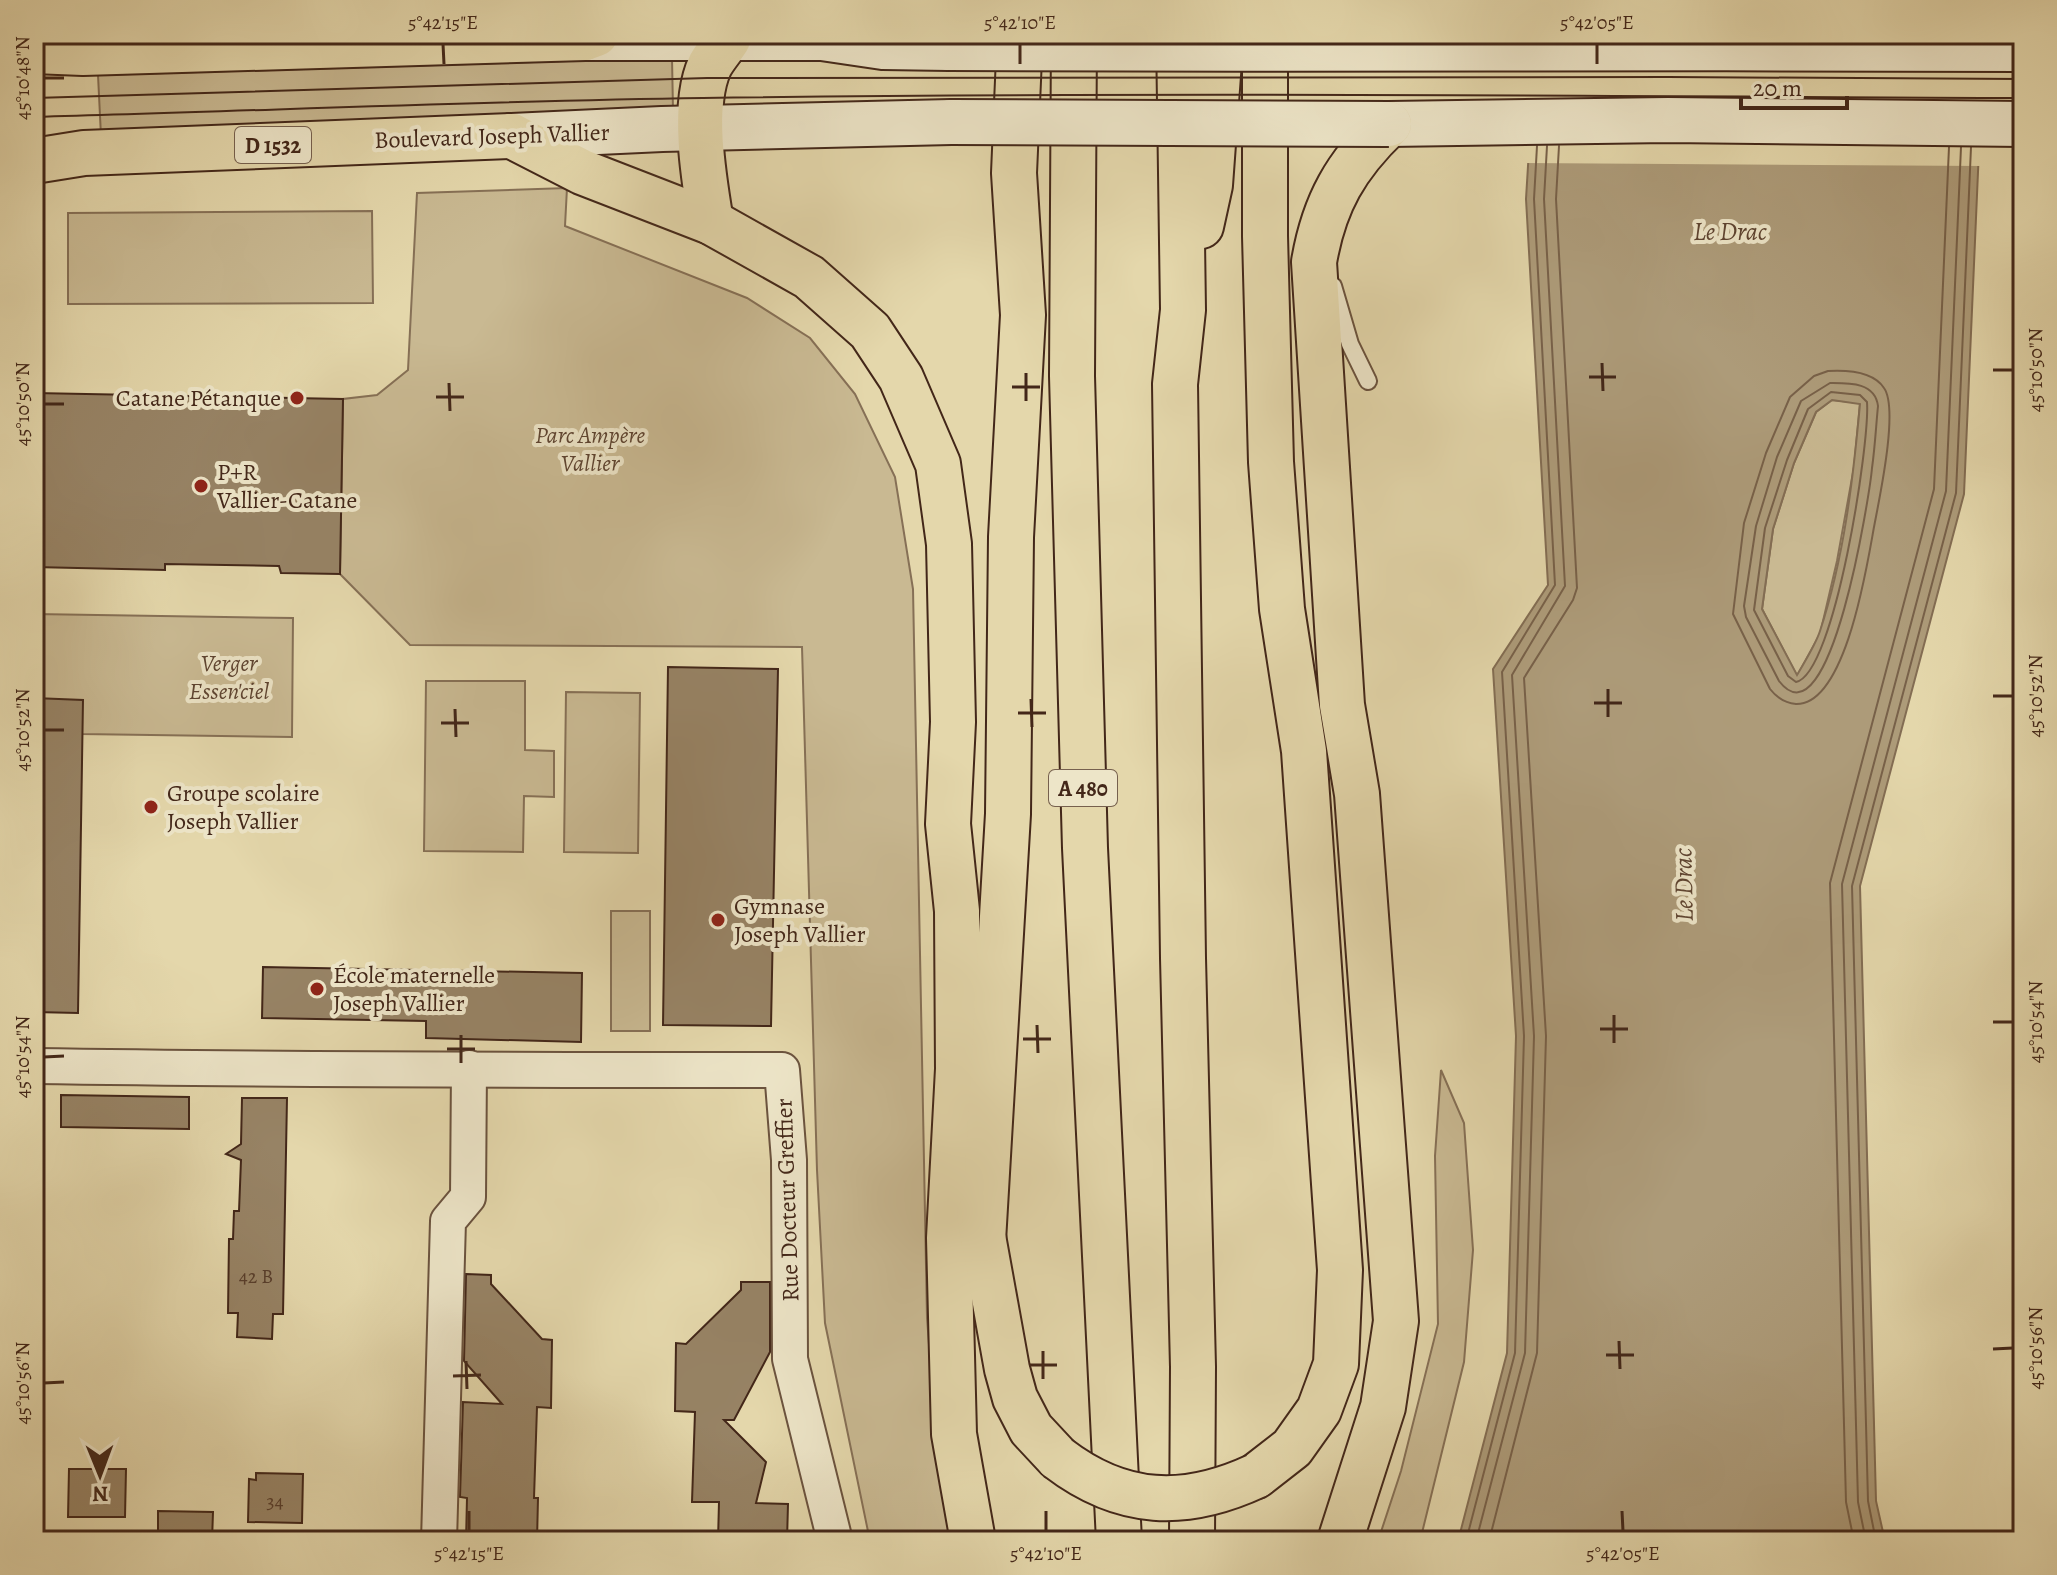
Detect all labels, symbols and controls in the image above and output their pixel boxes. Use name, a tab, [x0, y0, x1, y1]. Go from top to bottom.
text: 5°42'15"E	[408, 9, 478, 36]
text: 5°42'10"E	[984, 9, 1056, 36]
text: 5°42'05"E	[1560, 9, 1634, 36]
text: 45°10'48"N	[9, 36, 36, 120]
scale bar	[1741, 60, 1847, 110]
text: 20 m	[1753, 72, 1802, 104]
street label: Boulevard Joseph Vallier	[374, 116, 610, 156]
road number: D 1532	[235, 127, 311, 163]
water label: Le Drac	[1693, 214, 1768, 249]
text: 45°10'50"N	[2022, 328, 2049, 412]
text: 45°10'50"N	[9, 362, 36, 446]
place label: Catane Pétanque	[116, 382, 281, 414]
marker: Catane Pétanque	[288, 389, 306, 407]
park label: Parc Ampère Vallier	[535, 419, 645, 479]
place label: P+R Vallier-Catane	[216, 456, 357, 516]
marker: P+R Vallier-Catane	[192, 477, 210, 495]
park label: Verger Essen'ciel	[189, 647, 269, 707]
text: 45°10'52"N	[2022, 654, 2049, 738]
text: 45°10'52"N	[9, 688, 36, 772]
road number: A 480	[1049, 770, 1117, 806]
place label: Groupe scolaire Joseph Vallier	[167, 777, 320, 837]
marker: Groupe scolaire Joseph Vallier	[142, 798, 160, 816]
water label: Le Drac	[1665, 847, 1702, 922]
place label: Gymnase Joseph Vallier	[734, 890, 866, 950]
marker: Gymnase Joseph Vallier	[709, 911, 727, 929]
place label: École maternelle Joseph Vallier	[333, 959, 495, 1019]
marker: École maternelle Joseph Vallier	[308, 980, 326, 998]
text: 45°10'54"N	[2022, 981, 2049, 1063]
text: 45°10'54"N	[9, 1016, 36, 1098]
street label: Rue Docteur Greffier	[767, 1098, 807, 1302]
house number: 42 B	[239, 1263, 273, 1290]
text: 45°10'56"N	[2022, 1307, 2049, 1389]
text: 45°10'56"N	[9, 1342, 36, 1424]
north arrow	[60, 1435, 140, 1515]
text: N	[92, 1479, 109, 1509]
house number: 34	[266, 1488, 284, 1515]
text: 5°42'15"E	[434, 1540, 504, 1567]
text: 5°42'10"E	[1010, 1540, 1082, 1567]
text: 5°42'05"E	[1586, 1540, 1660, 1567]

